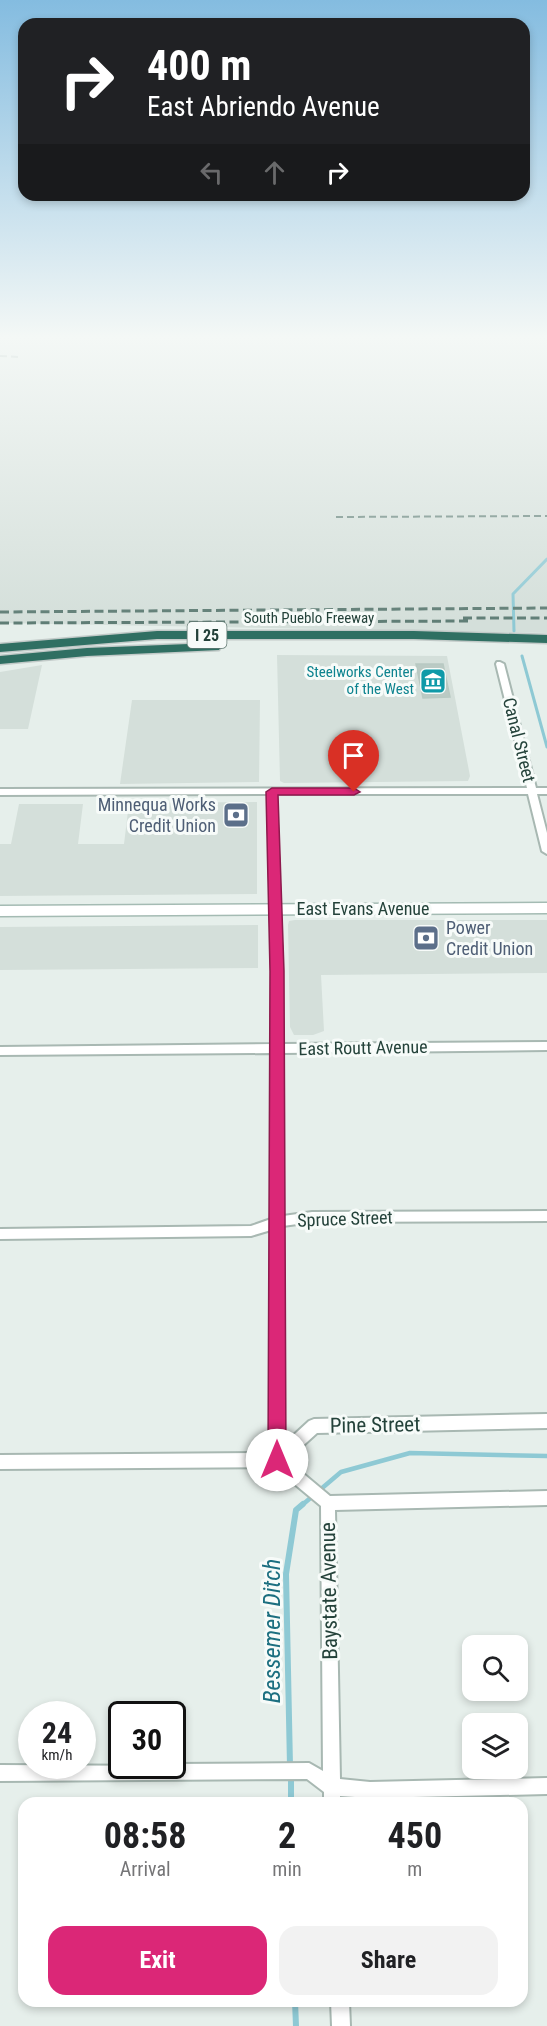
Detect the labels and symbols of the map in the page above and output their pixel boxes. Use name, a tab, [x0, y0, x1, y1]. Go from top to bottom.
street label: South Pueblo Freeway	[244, 609, 374, 627]
road number: I 25	[188, 622, 226, 648]
place label: Steelworks Center of the West	[307, 663, 414, 698]
museum icon: Steelworks Center of the West	[418, 666, 448, 696]
street label: Canal Street	[499, 695, 540, 784]
pin	[328, 730, 379, 792]
place label: Minnequa Works Credit Union	[98, 794, 216, 836]
bank icon: Minnequa Works Credit Union	[221, 800, 251, 830]
street label: East Evans Avenue	[296, 898, 430, 919]
place label: Power Credit Union	[446, 917, 533, 959]
bank icon: Power Credit Union	[411, 923, 441, 953]
street label: East Routt Avenue	[298, 1036, 428, 1059]
street label: Spruce Street	[297, 1206, 393, 1231]
street label: Pine Street	[330, 1412, 420, 1438]
position arrow	[245, 1428, 309, 1492]
street label: Baystate Avenue	[316, 1522, 342, 1660]
water label: Bessemer Ditch	[258, 1559, 286, 1703]
speed limit sign: 30	[108, 1701, 186, 1779]

